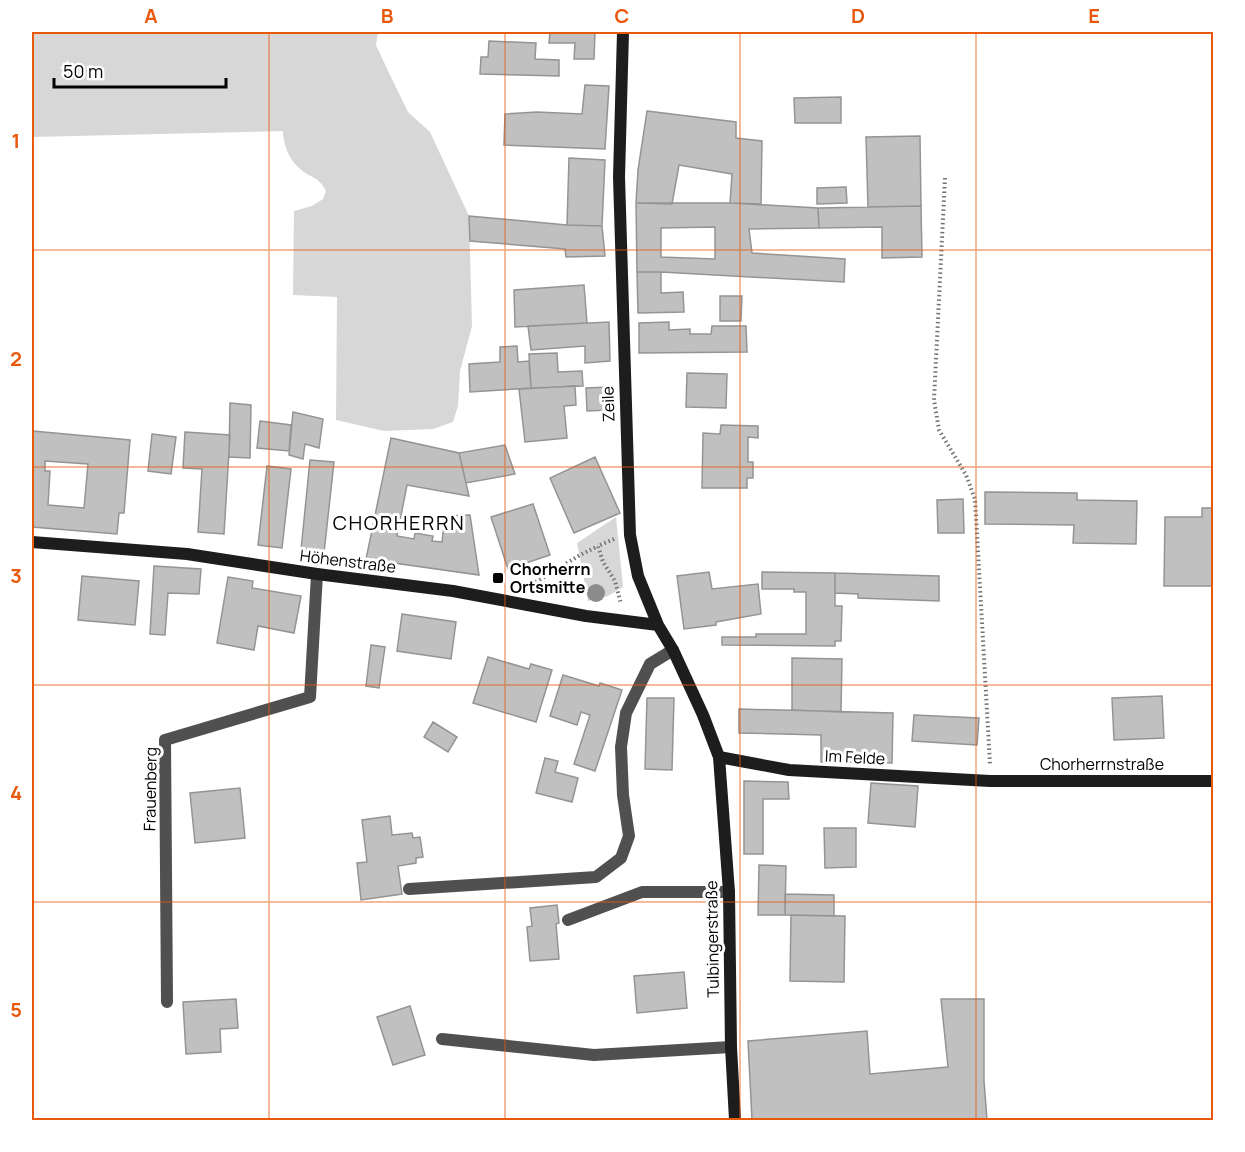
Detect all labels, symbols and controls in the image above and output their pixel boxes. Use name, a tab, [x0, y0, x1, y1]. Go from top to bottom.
text: A	[144, 2, 158, 29]
text: B	[381, 2, 394, 29]
text: C	[615, 2, 629, 29]
text: D	[851, 2, 865, 29]
text: E	[1088, 2, 1100, 29]
scale bar	[54, 51, 226, 89]
text: 50 m	[63, 59, 103, 83]
text: 1	[12, 127, 20, 154]
text: 2	[10, 345, 22, 372]
street label: Zeile	[596, 386, 620, 422]
district label: CHORHERRN	[333, 509, 465, 536]
street label: Höhenstraße	[299, 544, 397, 578]
place label: Chorherrn Ortsmitte	[510, 558, 591, 598]
text: 3	[10, 562, 22, 589]
marker: Chorherrn Ortsmitte	[491, 571, 505, 585]
street label: Im Felde	[824, 744, 886, 770]
street label: Frauenberg	[138, 747, 162, 831]
street label: Chorherrnstraße	[1040, 753, 1164, 775]
text: 4	[10, 779, 22, 806]
street label: Tulbingerstraße	[700, 880, 724, 998]
text: 5	[10, 996, 22, 1023]

